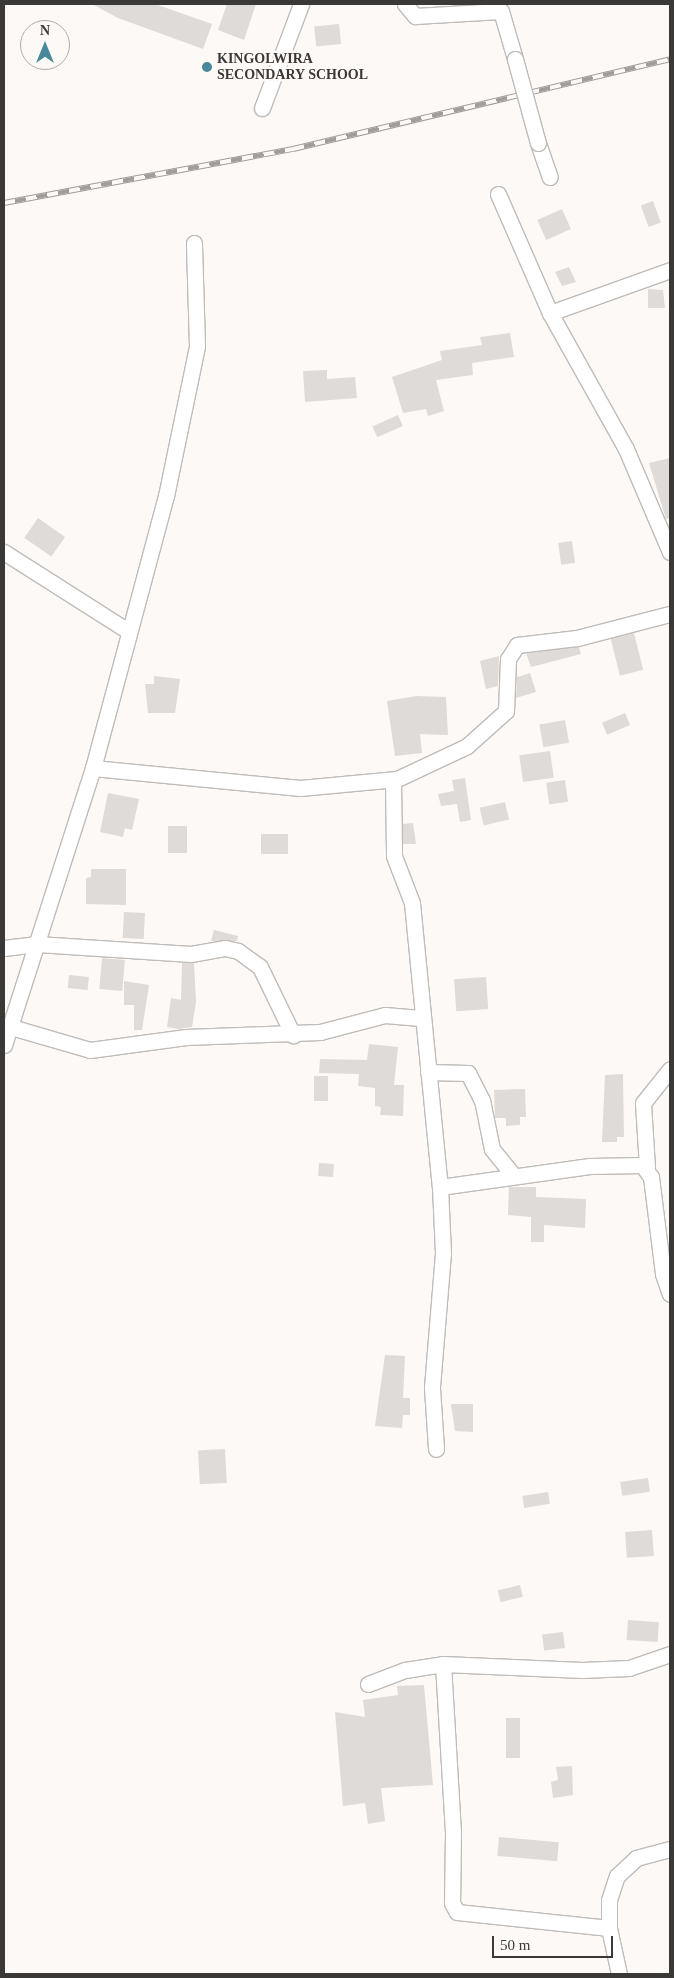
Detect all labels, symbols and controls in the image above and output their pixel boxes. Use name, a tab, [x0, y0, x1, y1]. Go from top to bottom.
north arrow	[20, 20, 70, 70]
text: N	[40, 23, 50, 38]
place label: KINGOLWIRA SECONDARY SCHOOL	[217, 51, 369, 84]
marker: KINGOLWIRA SECONDARY SCHOOL	[201, 61, 213, 73]
scale bar	[494, 1926, 615, 1958]
text: 50 m	[500, 1937, 530, 1953]

